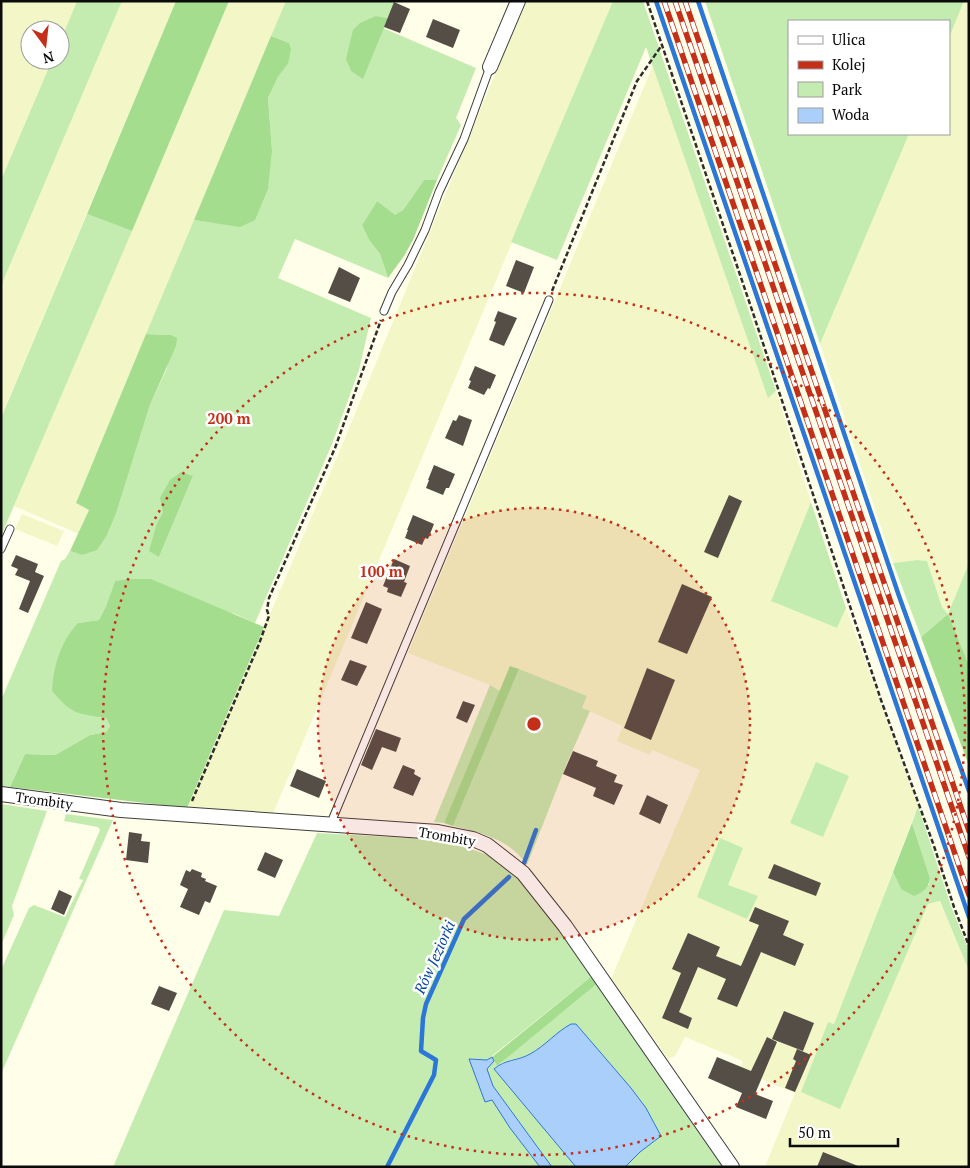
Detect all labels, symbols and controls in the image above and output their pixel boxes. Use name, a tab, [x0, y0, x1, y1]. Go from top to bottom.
north arrow	[20, 20, 70, 70]
legend	[788, 20, 950, 135]
text: Ulica	[832, 29, 866, 49]
text: N	[41, 47, 56, 69]
text: Kolej	[832, 54, 866, 74]
text: Park	[832, 79, 862, 99]
text: Woda	[832, 104, 870, 124]
text: 200 m	[207, 408, 251, 428]
text: 100 m	[359, 561, 403, 581]
centre of rings	[525, 715, 543, 733]
street label: Trombity	[14, 787, 75, 814]
street label: Trombity	[417, 822, 478, 851]
water label: Rów Jeziorki	[409, 917, 459, 998]
scale bar	[790, 1116, 898, 1148]
text: 50 m	[798, 1122, 831, 1142]

